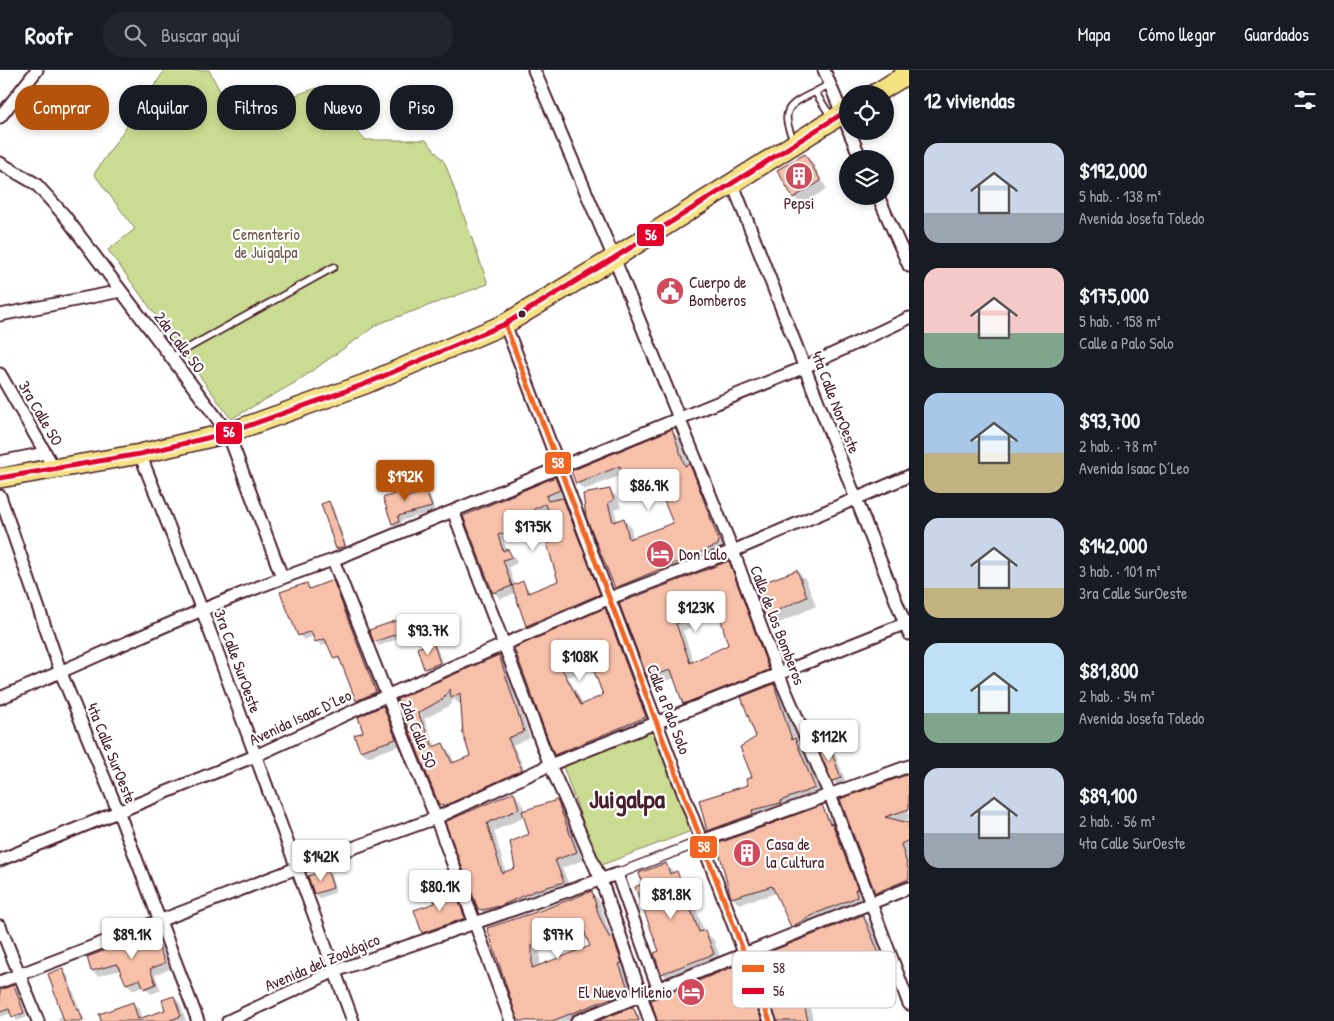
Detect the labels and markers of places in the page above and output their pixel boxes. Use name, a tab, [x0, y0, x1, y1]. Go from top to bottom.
building icon: Pepsi	[784, 161, 814, 191]
place label: Pepsi	[784, 192, 814, 214]
place label: Cuerpo de Bomberos	[689, 271, 747, 311]
public building icon: Cuerpo de Bomberos	[655, 276, 685, 306]
unlabelled marker	[517, 309, 527, 319]
pin: $192K	[370, 460, 440, 502]
pin: $86.9K	[608, 468, 690, 511]
pin: $175K	[498, 510, 568, 552]
hotel icon: Don Lalo	[645, 539, 675, 569]
place label: Don Lalo	[679, 543, 727, 565]
pin: $123K	[661, 590, 731, 633]
pin: $93.7K	[387, 614, 469, 656]
pin: $108K	[545, 640, 615, 682]
pin: $112K	[794, 720, 864, 762]
place label: Casa de la Cultura	[766, 833, 824, 873]
building icon: Casa de la Cultura	[732, 838, 762, 868]
pin: $142K	[286, 840, 356, 882]
pin: $80.1K	[399, 870, 481, 912]
pin: $81.8K	[630, 878, 712, 920]
pin: $89.1K	[91, 918, 173, 960]
pin: $97K	[528, 918, 588, 960]
hotel icon: El Nuevo Milenio	[676, 977, 706, 1007]
place label: El Nuevo Milenio	[578, 981, 673, 1003]

